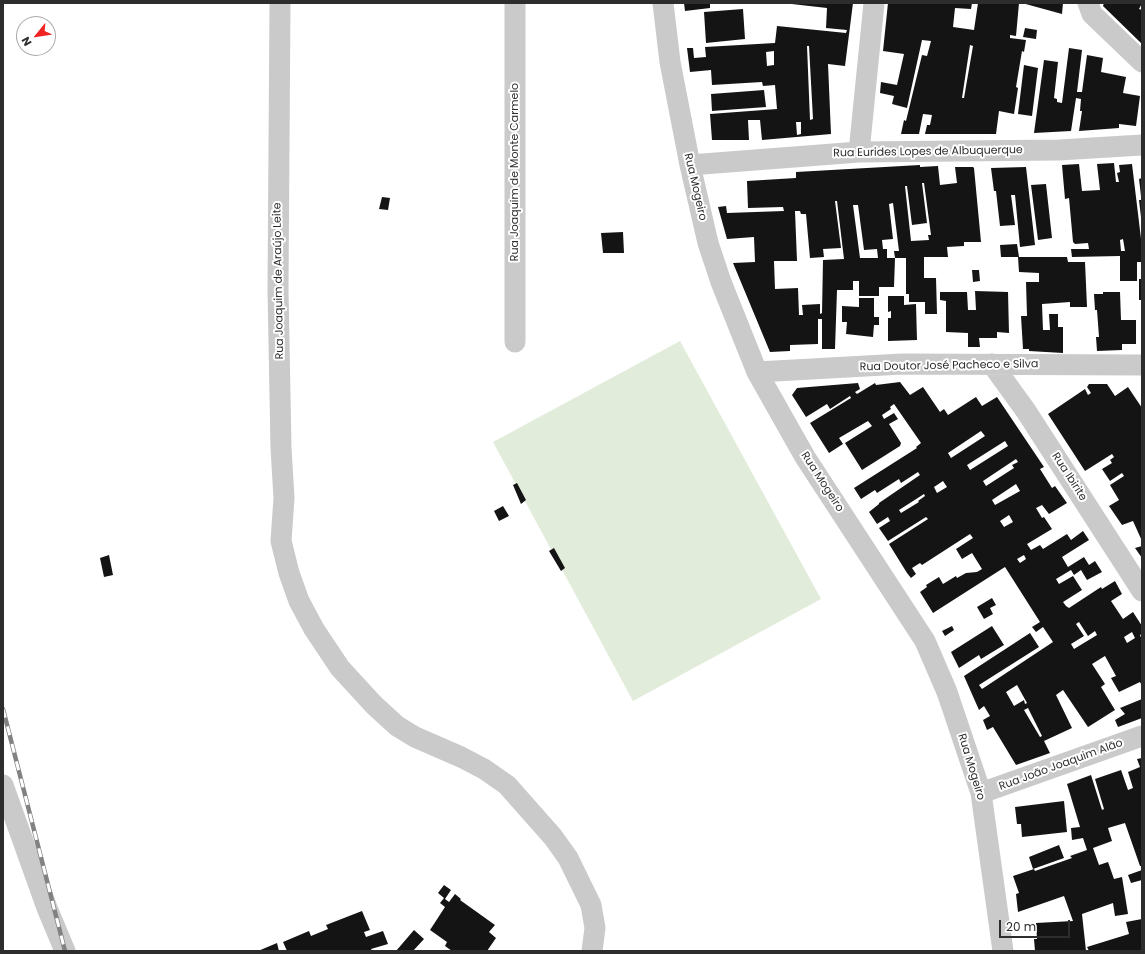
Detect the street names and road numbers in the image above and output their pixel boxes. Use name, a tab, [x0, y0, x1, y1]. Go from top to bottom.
street label: Rua Joaquim de Monte Carmelo	[508, 83, 522, 261]
street label: Rua Eurides Lopes de Albuquerque	[833, 144, 1023, 160]
street label: Rua Mogeiro	[681, 152, 709, 222]
street label: Rua Joaquim de Araújo Leite	[271, 202, 287, 360]
street label: Rua Doutor José Pacheco e Silva	[860, 358, 1038, 374]
street label: Rua Mogeiro	[798, 450, 846, 514]
street label: Rua Ibirite	[1049, 451, 1089, 503]
street label: Rua Mogeiro	[955, 732, 987, 802]
street label: Rua João Joaquim Alão	[997, 736, 1125, 794]

